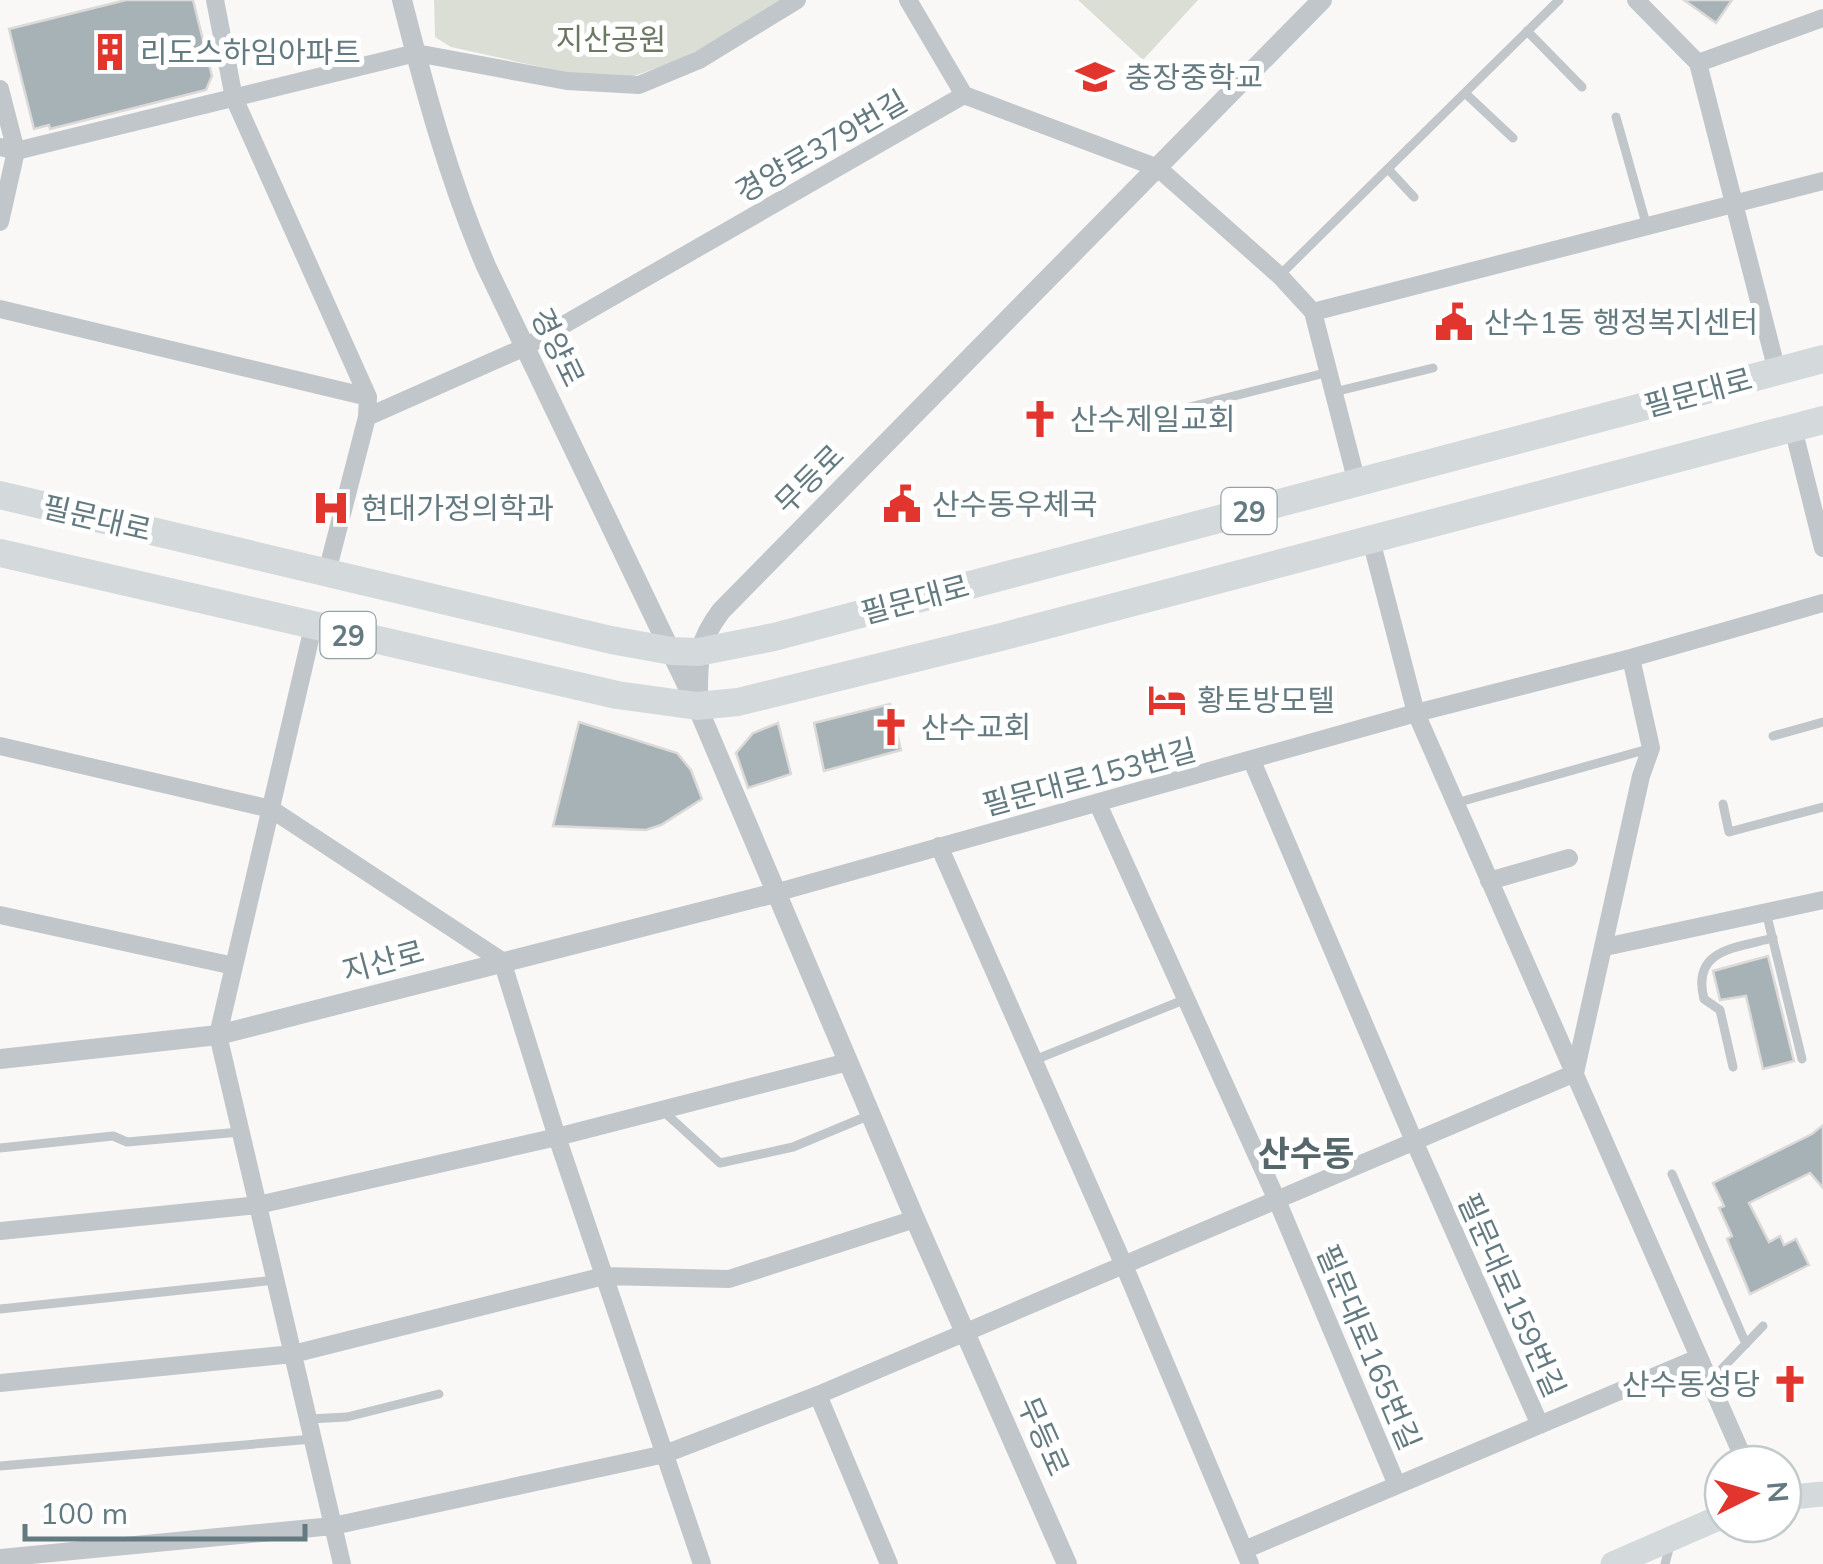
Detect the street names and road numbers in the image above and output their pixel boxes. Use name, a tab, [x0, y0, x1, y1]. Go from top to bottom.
street label: 경양로379번길	[728, 82, 914, 210]
street label: 경양로	[523, 301, 593, 393]
street label: 필문대로	[1640, 359, 1756, 425]
street label: 무등로	[766, 436, 852, 522]
street label: 필문대로	[39, 487, 155, 549]
road number: 29	[1222, 488, 1276, 534]
street label: 필문대로	[857, 566, 973, 632]
road number: 29	[320, 612, 376, 658]
street label: 필문대로153번길	[978, 730, 1200, 824]
street label: 지산로	[338, 932, 428, 990]
street label: 필문대로159번길	[1450, 1187, 1574, 1403]
street label: 필문대로165번길	[1309, 1239, 1429, 1455]
street label: 무등로	[1010, 1390, 1078, 1482]

